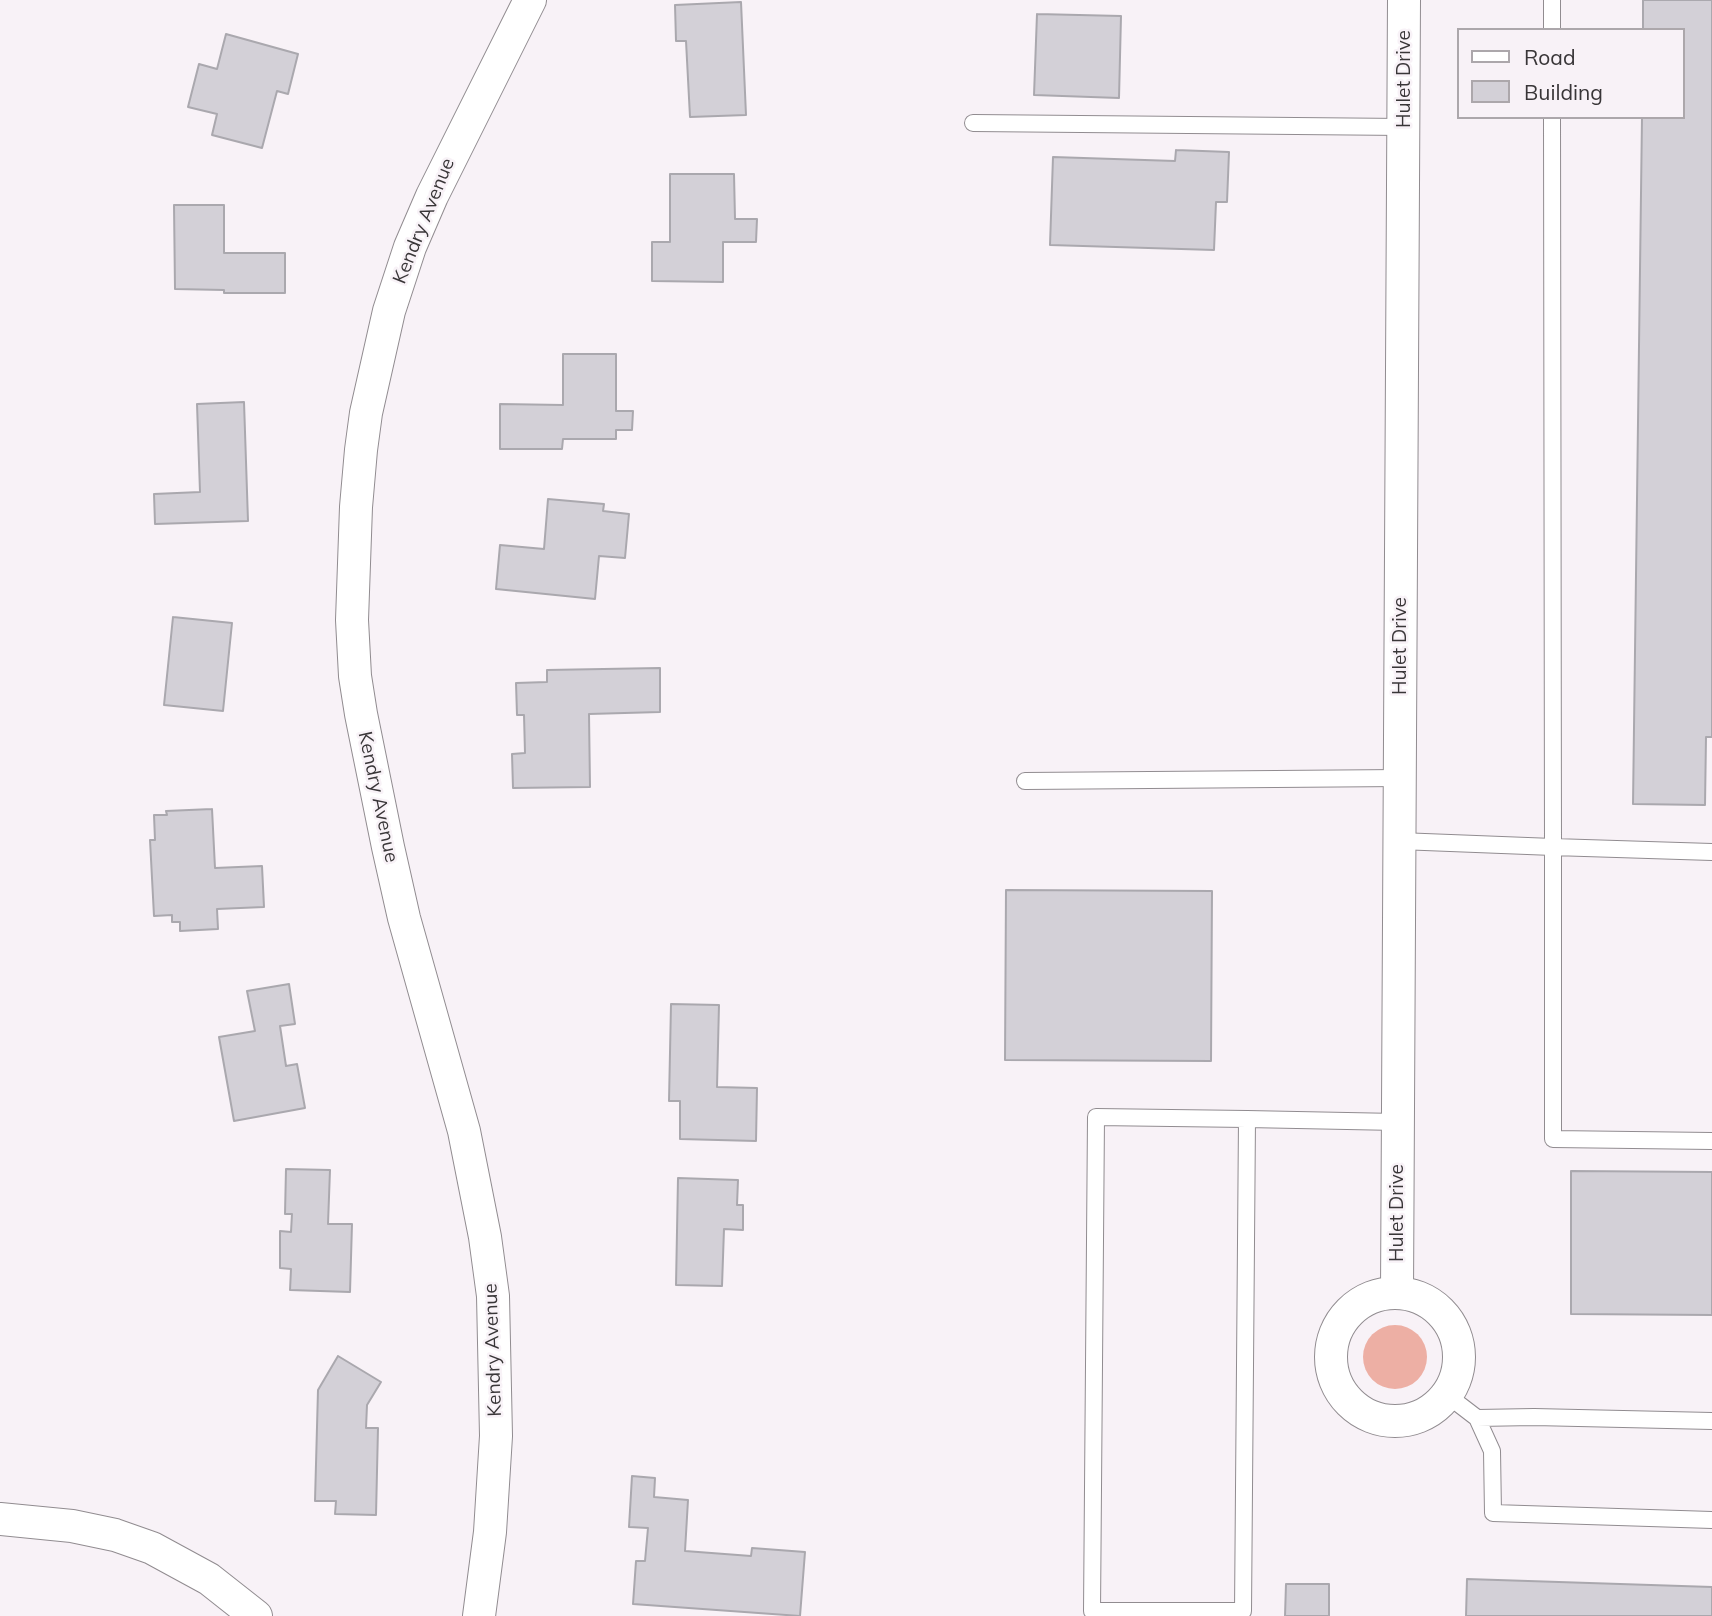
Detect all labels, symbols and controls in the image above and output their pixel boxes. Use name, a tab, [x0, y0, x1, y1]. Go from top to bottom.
legend	[1456, 28, 1684, 119]
street label: Hulet Drive	[1393, 30, 1415, 128]
text: Road	[1524, 44, 1575, 70]
text: Building	[1524, 79, 1603, 105]
street label: Kendry Avenue	[388, 155, 460, 287]
street label: Hulet Drive	[1389, 597, 1411, 695]
street label: Kendry Avenue	[353, 729, 403, 865]
street label: Hulet Drive	[1386, 1164, 1408, 1262]
street label: Kendry Avenue	[479, 1283, 507, 1417]

